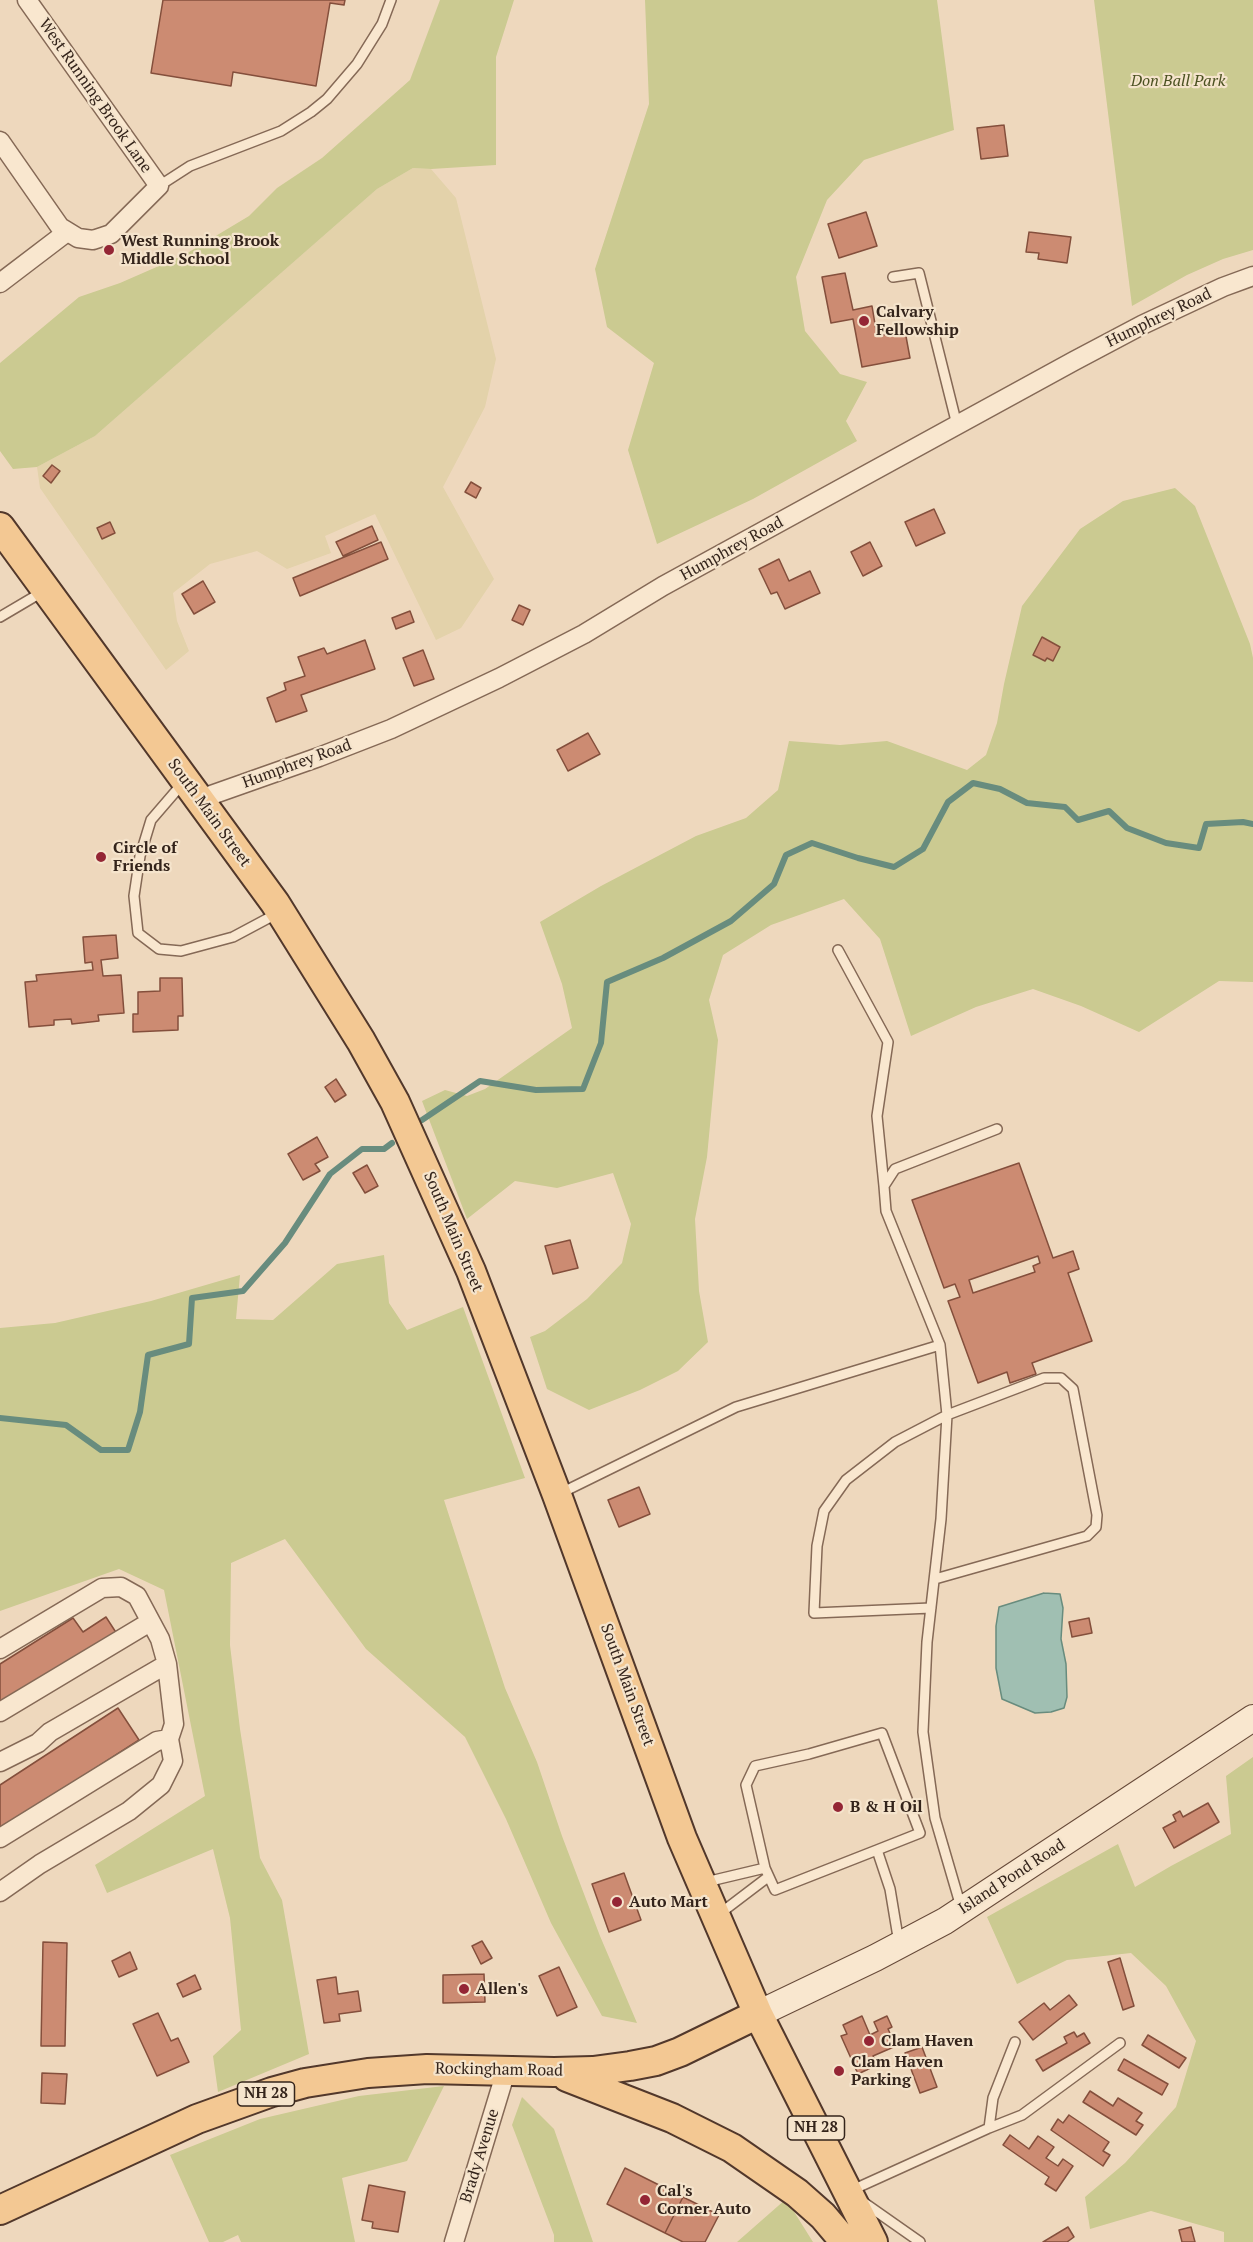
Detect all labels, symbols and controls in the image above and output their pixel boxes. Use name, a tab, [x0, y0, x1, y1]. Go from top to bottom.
street label: West Running Brook Lane	[34, 15, 156, 177]
park label: Don Ball Park	[1131, 71, 1225, 91]
place label: West Running Brook Middle School	[121, 231, 279, 269]
marker: West Running Brook Middle School	[102, 243, 116, 257]
street label: Humphrey Road	[1103, 284, 1215, 352]
place label: Calvary Fellowship	[876, 302, 959, 340]
marker: Calvary Fellowship	[857, 314, 871, 328]
street label: Humphrey Road	[677, 513, 787, 585]
street label: Humphrey Road	[240, 735, 354, 793]
street label: South Main Street	[163, 755, 255, 871]
place label: Circle of Friends	[113, 838, 177, 876]
marker: Circle of Friends	[94, 850, 108, 864]
street label: South Main Street	[419, 1169, 487, 1295]
street label: South Main Street	[596, 1621, 658, 1749]
place label: B & H Oil	[850, 1797, 923, 1817]
marker: B & H Oil	[831, 1800, 845, 1814]
street label: Island Pond Road	[955, 1835, 1069, 1919]
place label: Auto Mart	[629, 1892, 708, 1912]
marker: Auto Mart	[610, 1895, 624, 1909]
place label: Allen's	[476, 1979, 528, 1999]
marker: Allen's	[457, 1982, 471, 1996]
place label: Clam Haven	[881, 2031, 973, 2051]
marker: Clam Haven	[862, 2034, 876, 2048]
place label: Clam Haven Parking	[851, 2052, 943, 2090]
street label: Rockingham Road	[435, 2059, 563, 2081]
marker: Clam Haven Parking	[832, 2064, 846, 2078]
road number: NH 28	[238, 2082, 294, 2106]
street label: Brady Avenue	[457, 2107, 503, 2205]
road number: NH 28	[788, 2116, 844, 2140]
place label: Cal's Corner Auto	[657, 2181, 751, 2219]
marker: Cal's Corner Auto	[638, 2193, 652, 2207]

